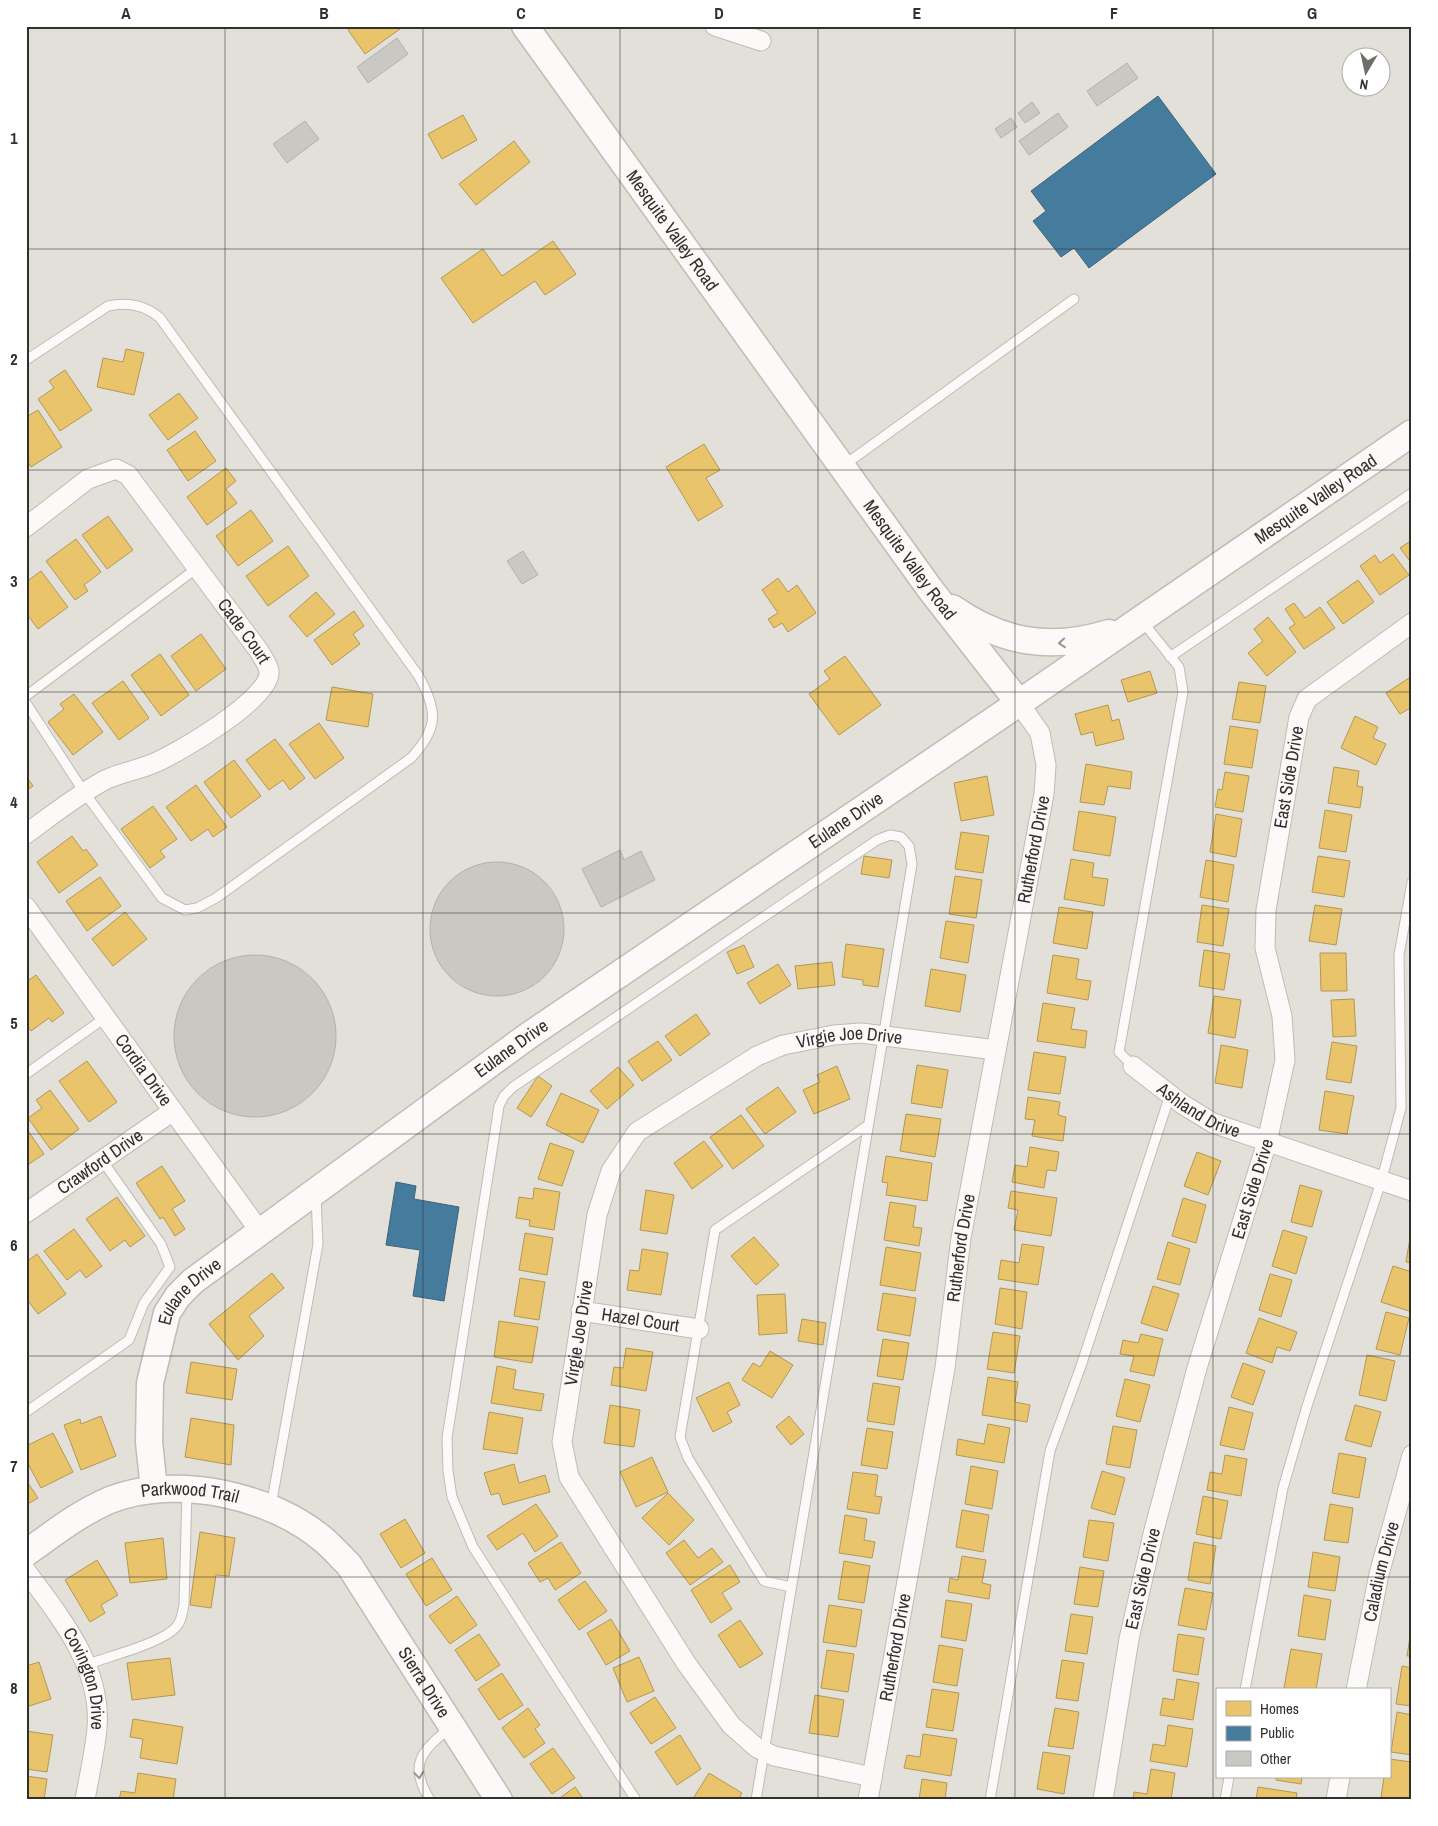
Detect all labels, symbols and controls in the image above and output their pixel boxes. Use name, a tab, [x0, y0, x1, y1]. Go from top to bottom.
text: A	[121, 2, 131, 24]
text: B	[319, 2, 329, 24]
text: C	[516, 2, 526, 24]
text: D	[714, 2, 724, 24]
text: E	[913, 2, 922, 24]
text: F	[1110, 2, 1118, 24]
text: G	[1307, 2, 1317, 24]
north arrow	[1340, 48, 1390, 98]
text: N	[1358, 75, 1369, 94]
text: 1	[10, 127, 18, 149]
street label: Mesquite Valley Road	[621, 165, 725, 296]
text: 2	[10, 348, 18, 370]
street label: Mesquite Valley Road	[1249, 448, 1382, 550]
street label: Mesquite Valley Road	[858, 494, 963, 625]
text: 3	[10, 570, 18, 592]
street label: Cade Court	[212, 593, 277, 668]
one-way arrow	[1058, 637, 1066, 648]
street label: East Side Drive	[1267, 724, 1309, 830]
street label: Eulane Drive	[803, 786, 888, 854]
text: 4	[10, 791, 18, 813]
street label: Rutherford Drive	[1011, 793, 1055, 905]
text: 5	[10, 1012, 18, 1034]
street label: Eulane Drive	[469, 1013, 553, 1083]
street label: Virgie Joe Drive	[794, 1020, 904, 1054]
street label: Cordia Drive	[109, 1028, 179, 1111]
street label: Ashland Drive	[1151, 1076, 1244, 1143]
street label: Crawford Drive	[52, 1123, 148, 1200]
street label: East Side Drive	[1225, 1136, 1279, 1242]
street label: Rutherford Drive	[940, 1192, 981, 1303]
text: 6	[10, 1234, 18, 1256]
street label: Eulane Drive	[152, 1252, 226, 1328]
street label: Virgie Joe Drive	[558, 1278, 599, 1388]
street label: Hazel Court	[600, 1301, 681, 1338]
text: 7	[10, 1455, 18, 1477]
street label: Parkwood Trail	[139, 1476, 242, 1509]
street label: Caladium Drive	[1357, 1518, 1405, 1624]
street label: East Side Drive	[1119, 1525, 1166, 1632]
street label: Rutherford Drive	[873, 1591, 917, 1703]
street label: Covington Drive	[57, 1623, 110, 1731]
street label: Sierra Drive	[392, 1642, 456, 1722]
text: 8	[10, 1677, 18, 1699]
legend	[1216, 1688, 1390, 1778]
text: Homes	[1260, 1698, 1299, 1719]
text: Public	[1260, 1722, 1294, 1743]
text: Other	[1260, 1748, 1291, 1769]
one-way arrow	[414, 1771, 425, 1779]

